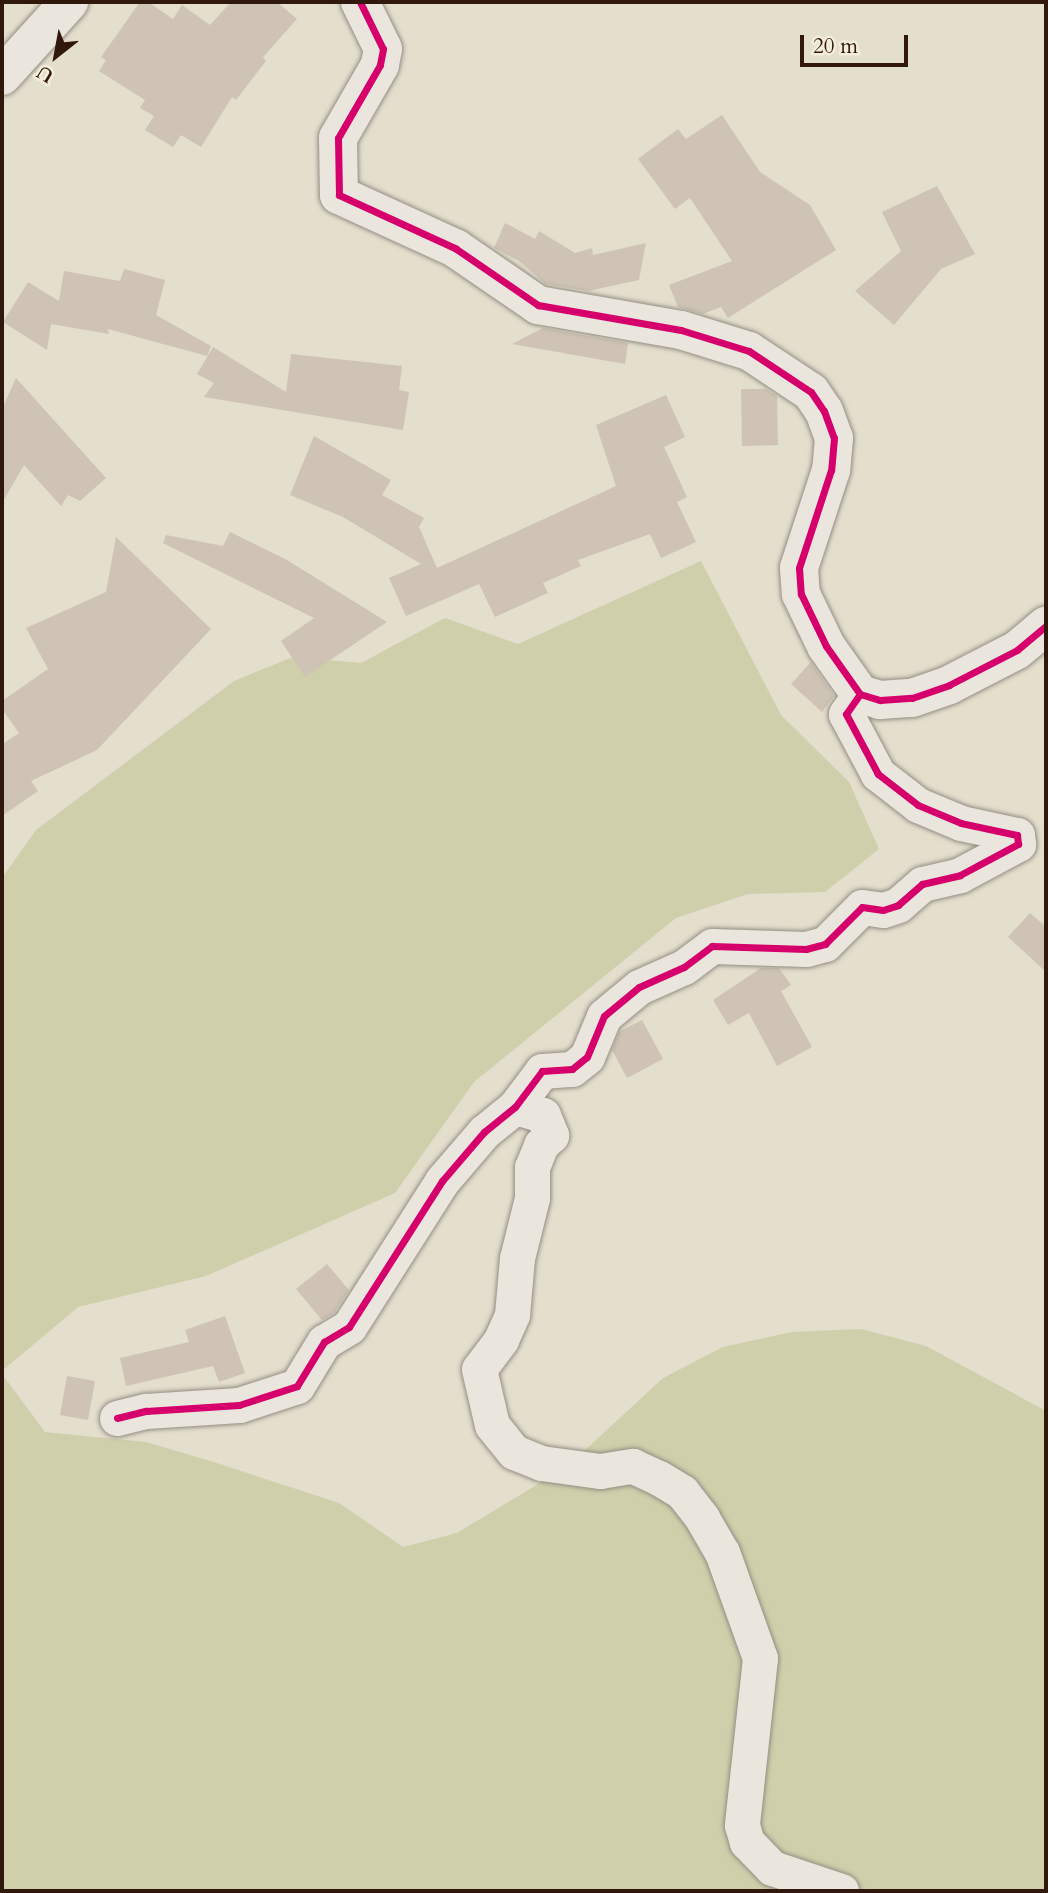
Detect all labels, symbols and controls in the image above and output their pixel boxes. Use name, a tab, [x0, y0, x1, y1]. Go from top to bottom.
north arrow	[21, 21, 91, 91]
scale bar	[803, 21, 912, 65]
text: 20 m	[813, 32, 858, 61]
text: U	[32, 59, 59, 89]

